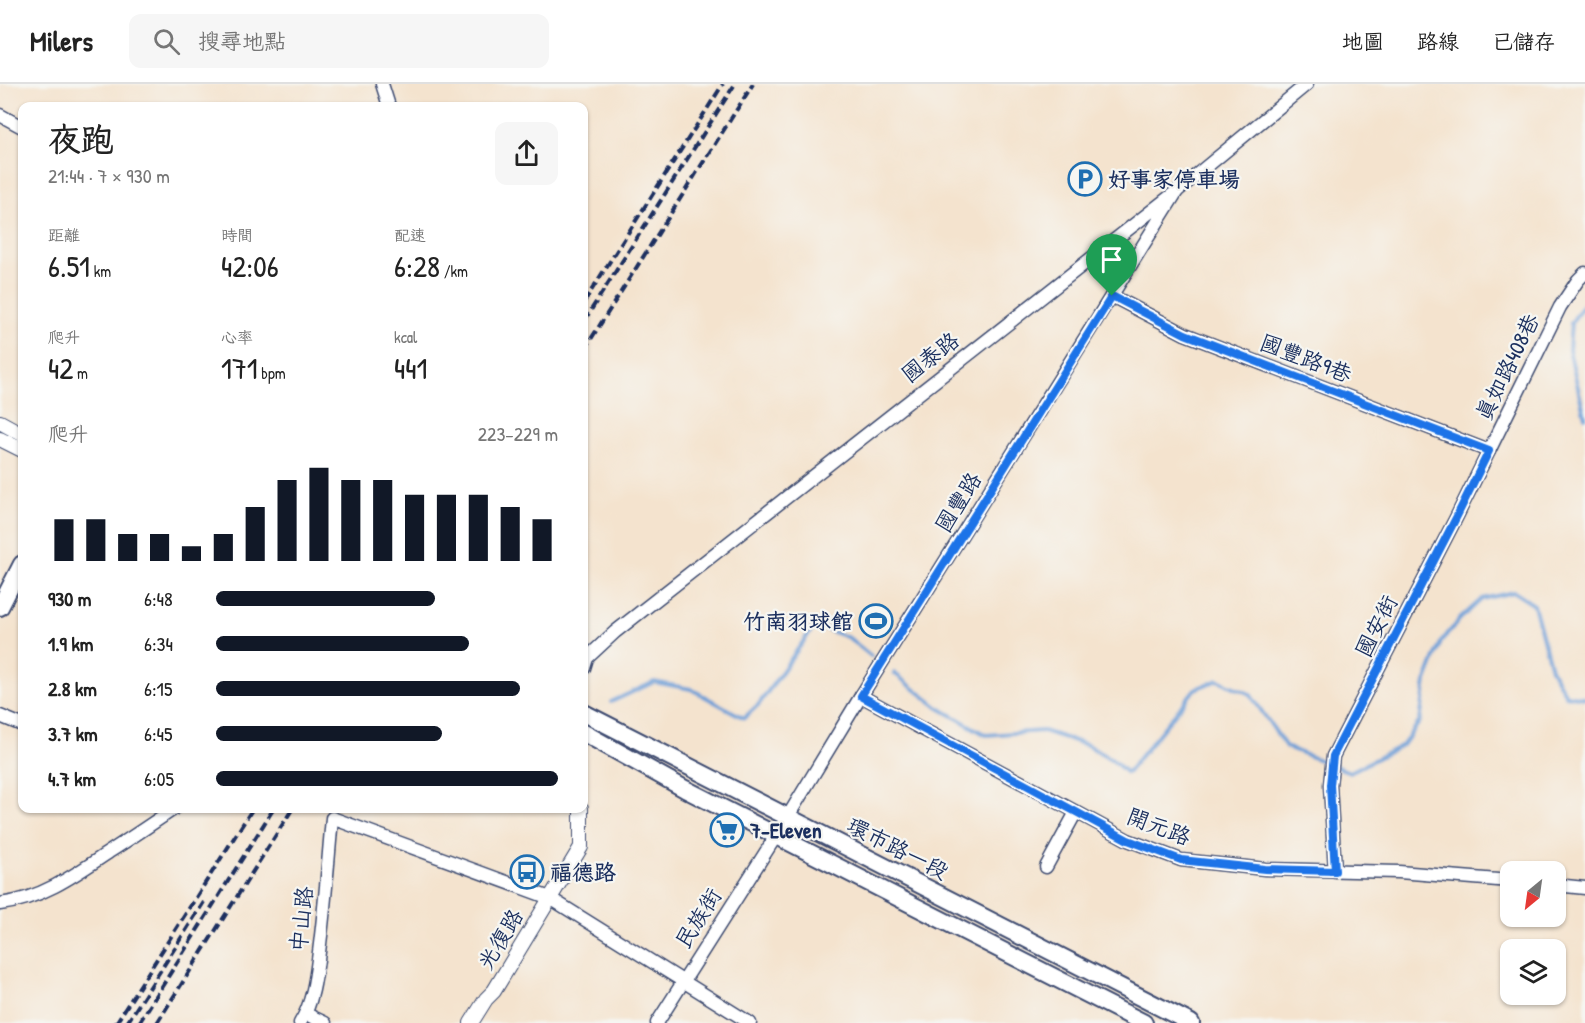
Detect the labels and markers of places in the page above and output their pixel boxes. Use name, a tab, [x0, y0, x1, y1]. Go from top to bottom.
parking icon: 好事家停車場	[1067, 161, 1103, 197]
place label: 好事家停車場	[1108, 164, 1240, 194]
pin	[1086, 234, 1137, 296]
sports icon: 竹南羽球館	[858, 603, 894, 639]
place label: 竹南羽球館	[743, 606, 853, 636]
supermarket icon: 7-Eleven	[709, 812, 745, 848]
place label: 7-Eleven	[749, 815, 822, 845]
bus stop icon: 福德路	[509, 854, 545, 890]
place label: 福德路	[550, 857, 616, 887]

